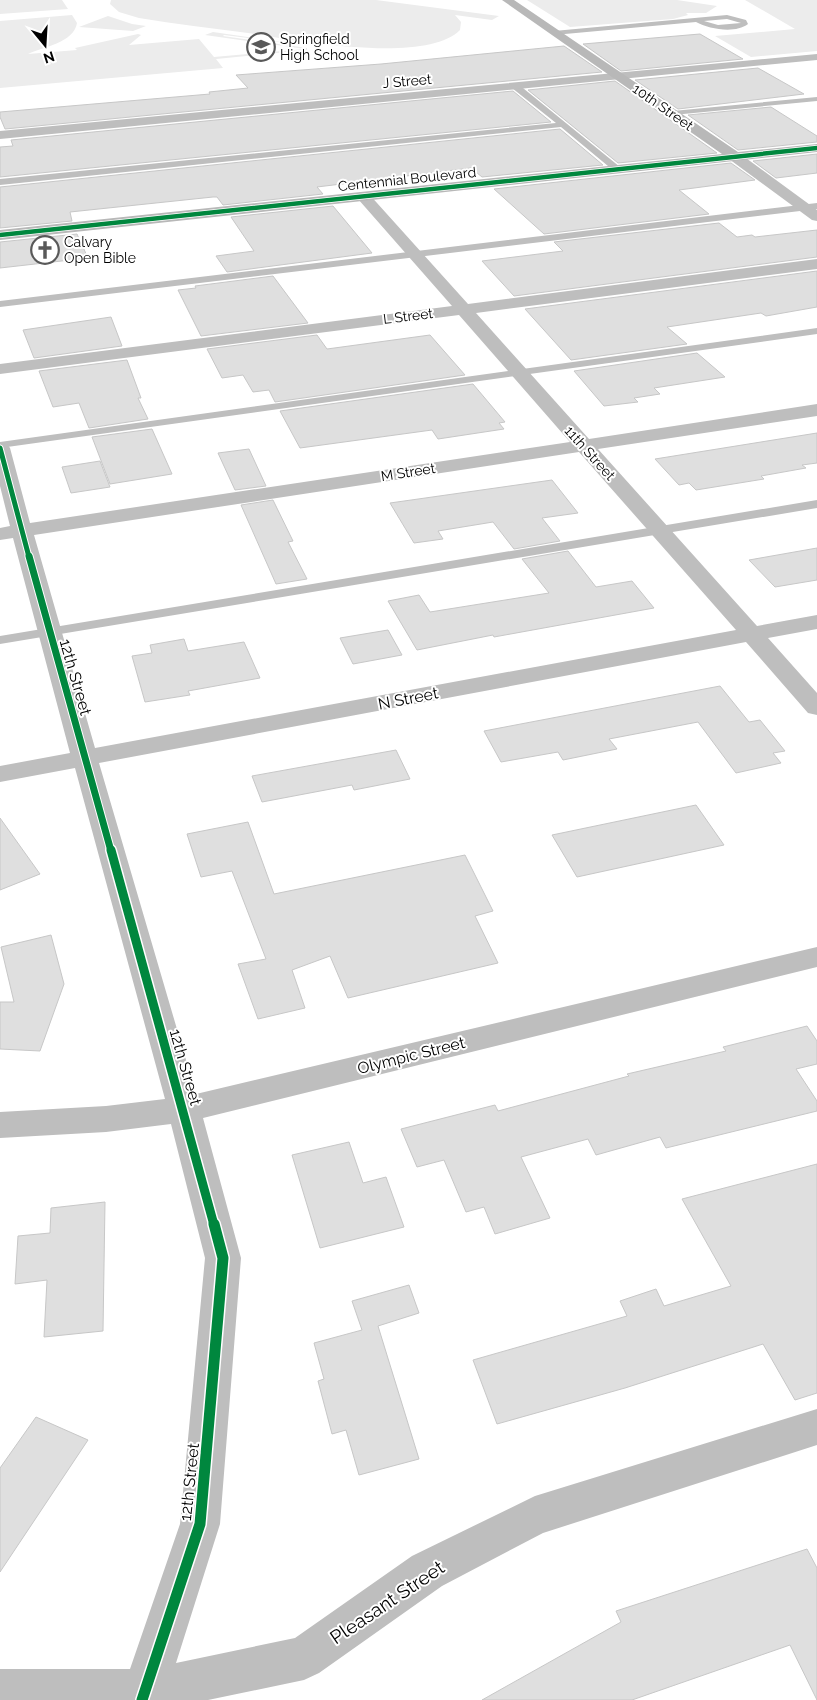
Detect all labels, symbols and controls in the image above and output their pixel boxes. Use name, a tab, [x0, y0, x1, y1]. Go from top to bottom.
north arrow	[20, 20, 70, 70]
place label: Springfield High School	[280, 31, 359, 63]
school or university icon: Springfield High School	[246, 32, 276, 62]
text: N	[41, 48, 57, 67]
street label: J Street	[382, 71, 432, 91]
street label: 10th Street	[630, 80, 696, 134]
street label: Centennial Boulevard	[337, 164, 477, 194]
place label: Calvary Open Bible	[64, 234, 136, 266]
church icon: Calvary Open Bible	[30, 235, 60, 265]
street label: L Street	[382, 305, 434, 327]
street label: 11th Street	[562, 423, 619, 484]
street label: M Street	[380, 460, 437, 484]
street label: 12th Street	[56, 637, 96, 718]
street label: N Street	[376, 683, 440, 714]
street label: 12th Street	[166, 1027, 206, 1108]
street label: Olympic Street	[355, 1033, 467, 1078]
street label: 12th Street	[176, 1441, 203, 1522]
street label: Pleasant Street	[326, 1555, 449, 1648]

